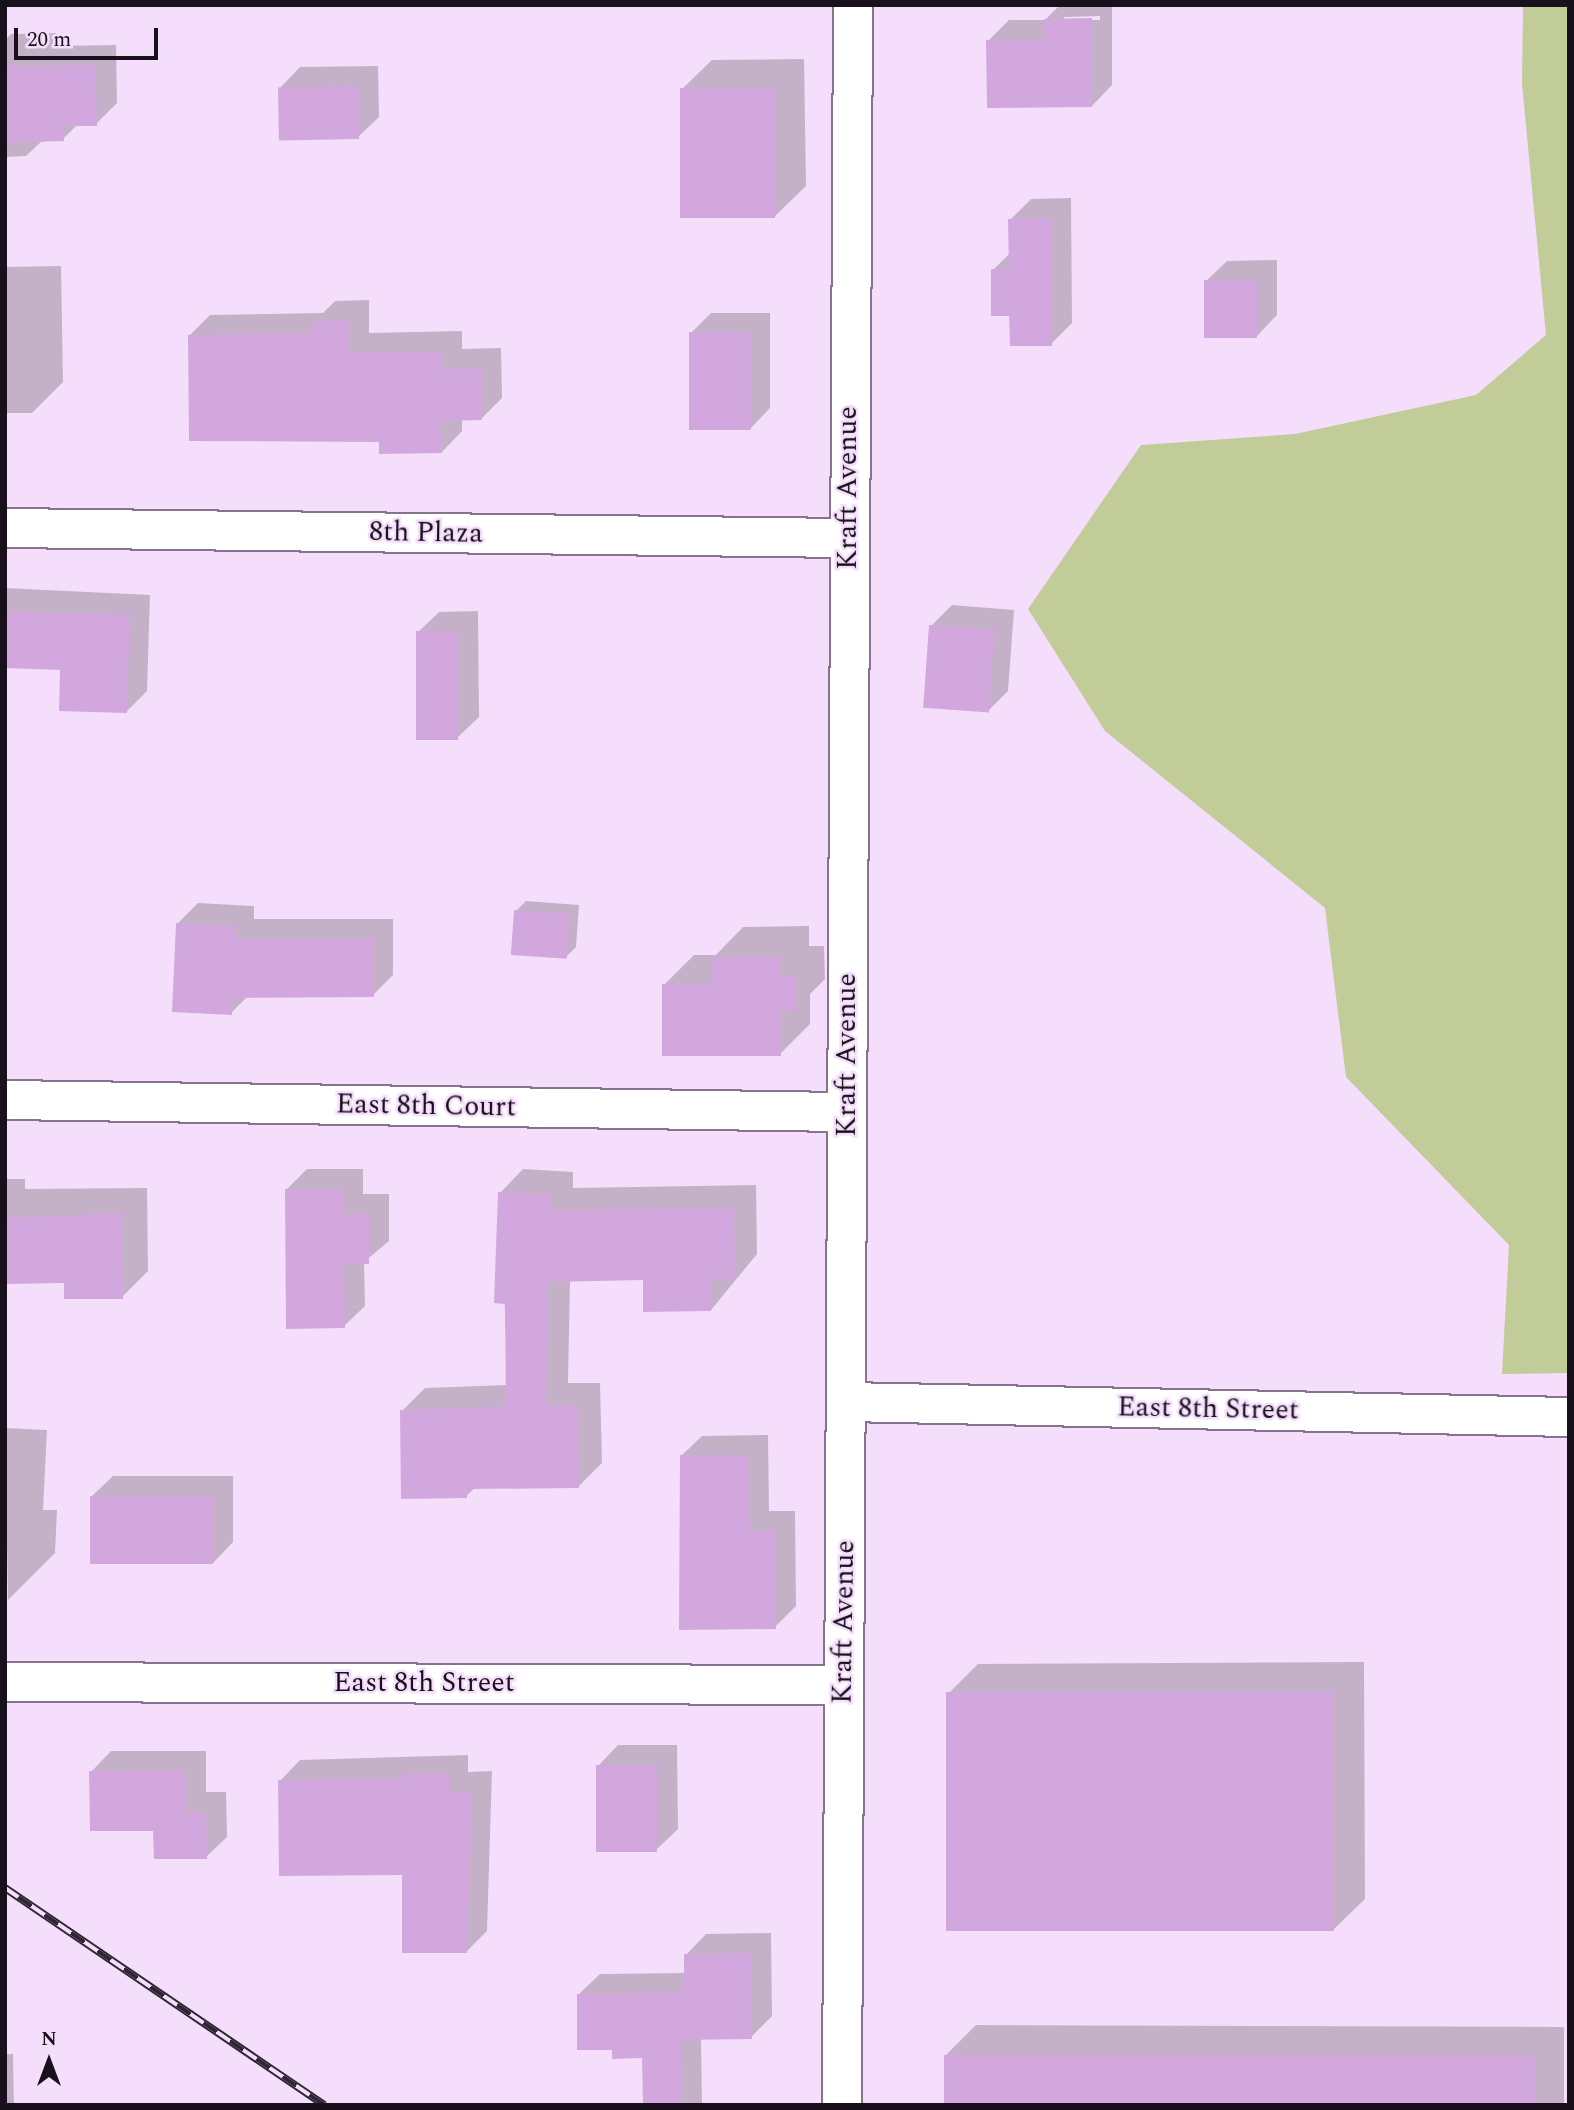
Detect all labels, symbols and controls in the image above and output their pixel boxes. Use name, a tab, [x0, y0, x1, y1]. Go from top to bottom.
scale bar	[18, 14, 161, 58]
text: 20 m	[27, 24, 71, 56]
street label: Kraft Avenue	[831, 406, 865, 570]
street label: 8th Plaza	[369, 515, 483, 551]
street label: Kraft Avenue	[830, 973, 864, 1137]
street label: East 8th Court	[336, 1088, 516, 1124]
street label: East 8th Street	[1117, 1391, 1299, 1427]
street label: Kraft Avenue	[826, 1540, 862, 1704]
street label: East 8th Street	[333, 1666, 515, 1700]
text: N	[41, 2025, 57, 2054]
north arrow	[14, 2026, 84, 2096]

